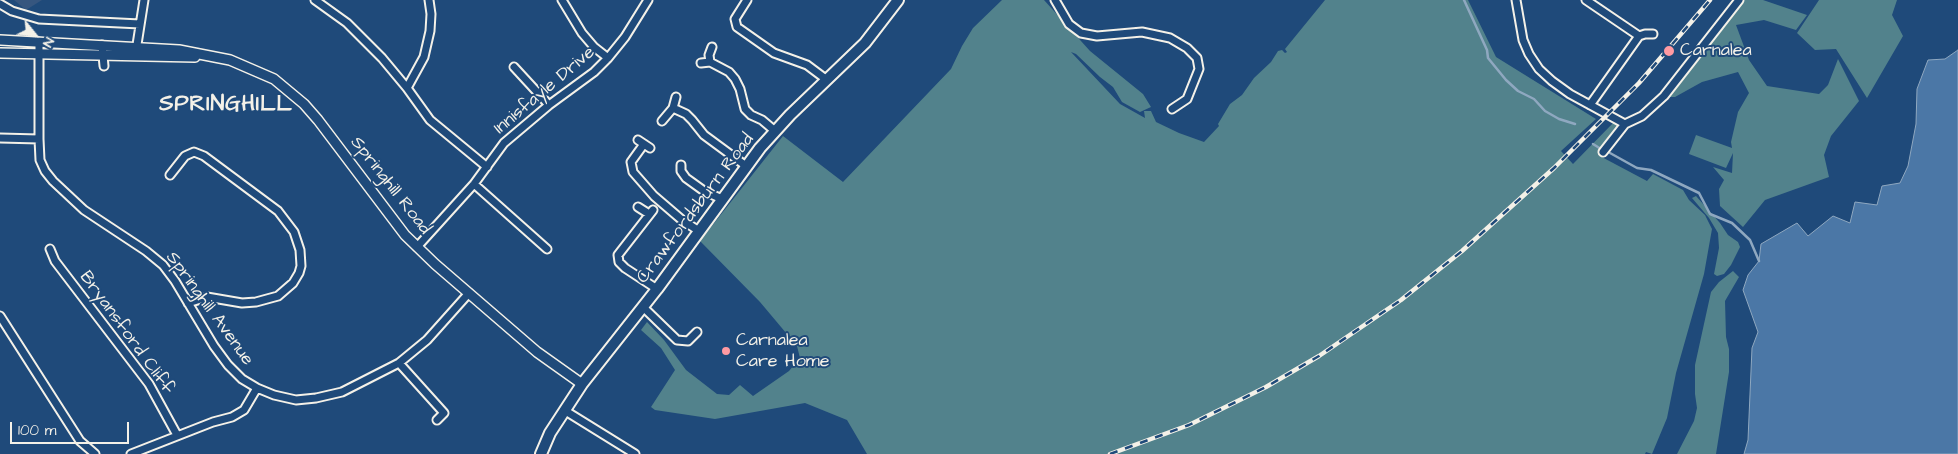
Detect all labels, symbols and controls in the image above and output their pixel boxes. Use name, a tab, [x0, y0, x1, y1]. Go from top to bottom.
north arrow	[10, 10, 60, 60]
text: N	[37, 34, 59, 51]
place label: Carnalea	[1680, 40, 1752, 62]
street label: Innisfayle Drive	[490, 42, 600, 140]
marker: Carnalea	[1662, 44, 1676, 58]
district label: SPRINGHILL	[158, 92, 294, 118]
street label: Crawfordsburn Road	[633, 130, 759, 288]
street label: Springhill Road	[345, 133, 435, 239]
street label: Springhill Avenue	[160, 248, 258, 370]
street label: Bryansford Cliff	[74, 267, 178, 399]
place label: Carnalea Care Home	[736, 330, 830, 372]
marker: Carnalea Care Home	[720, 345, 732, 357]
scale bar	[12, 412, 131, 444]
text: 100 m	[18, 420, 57, 441]

